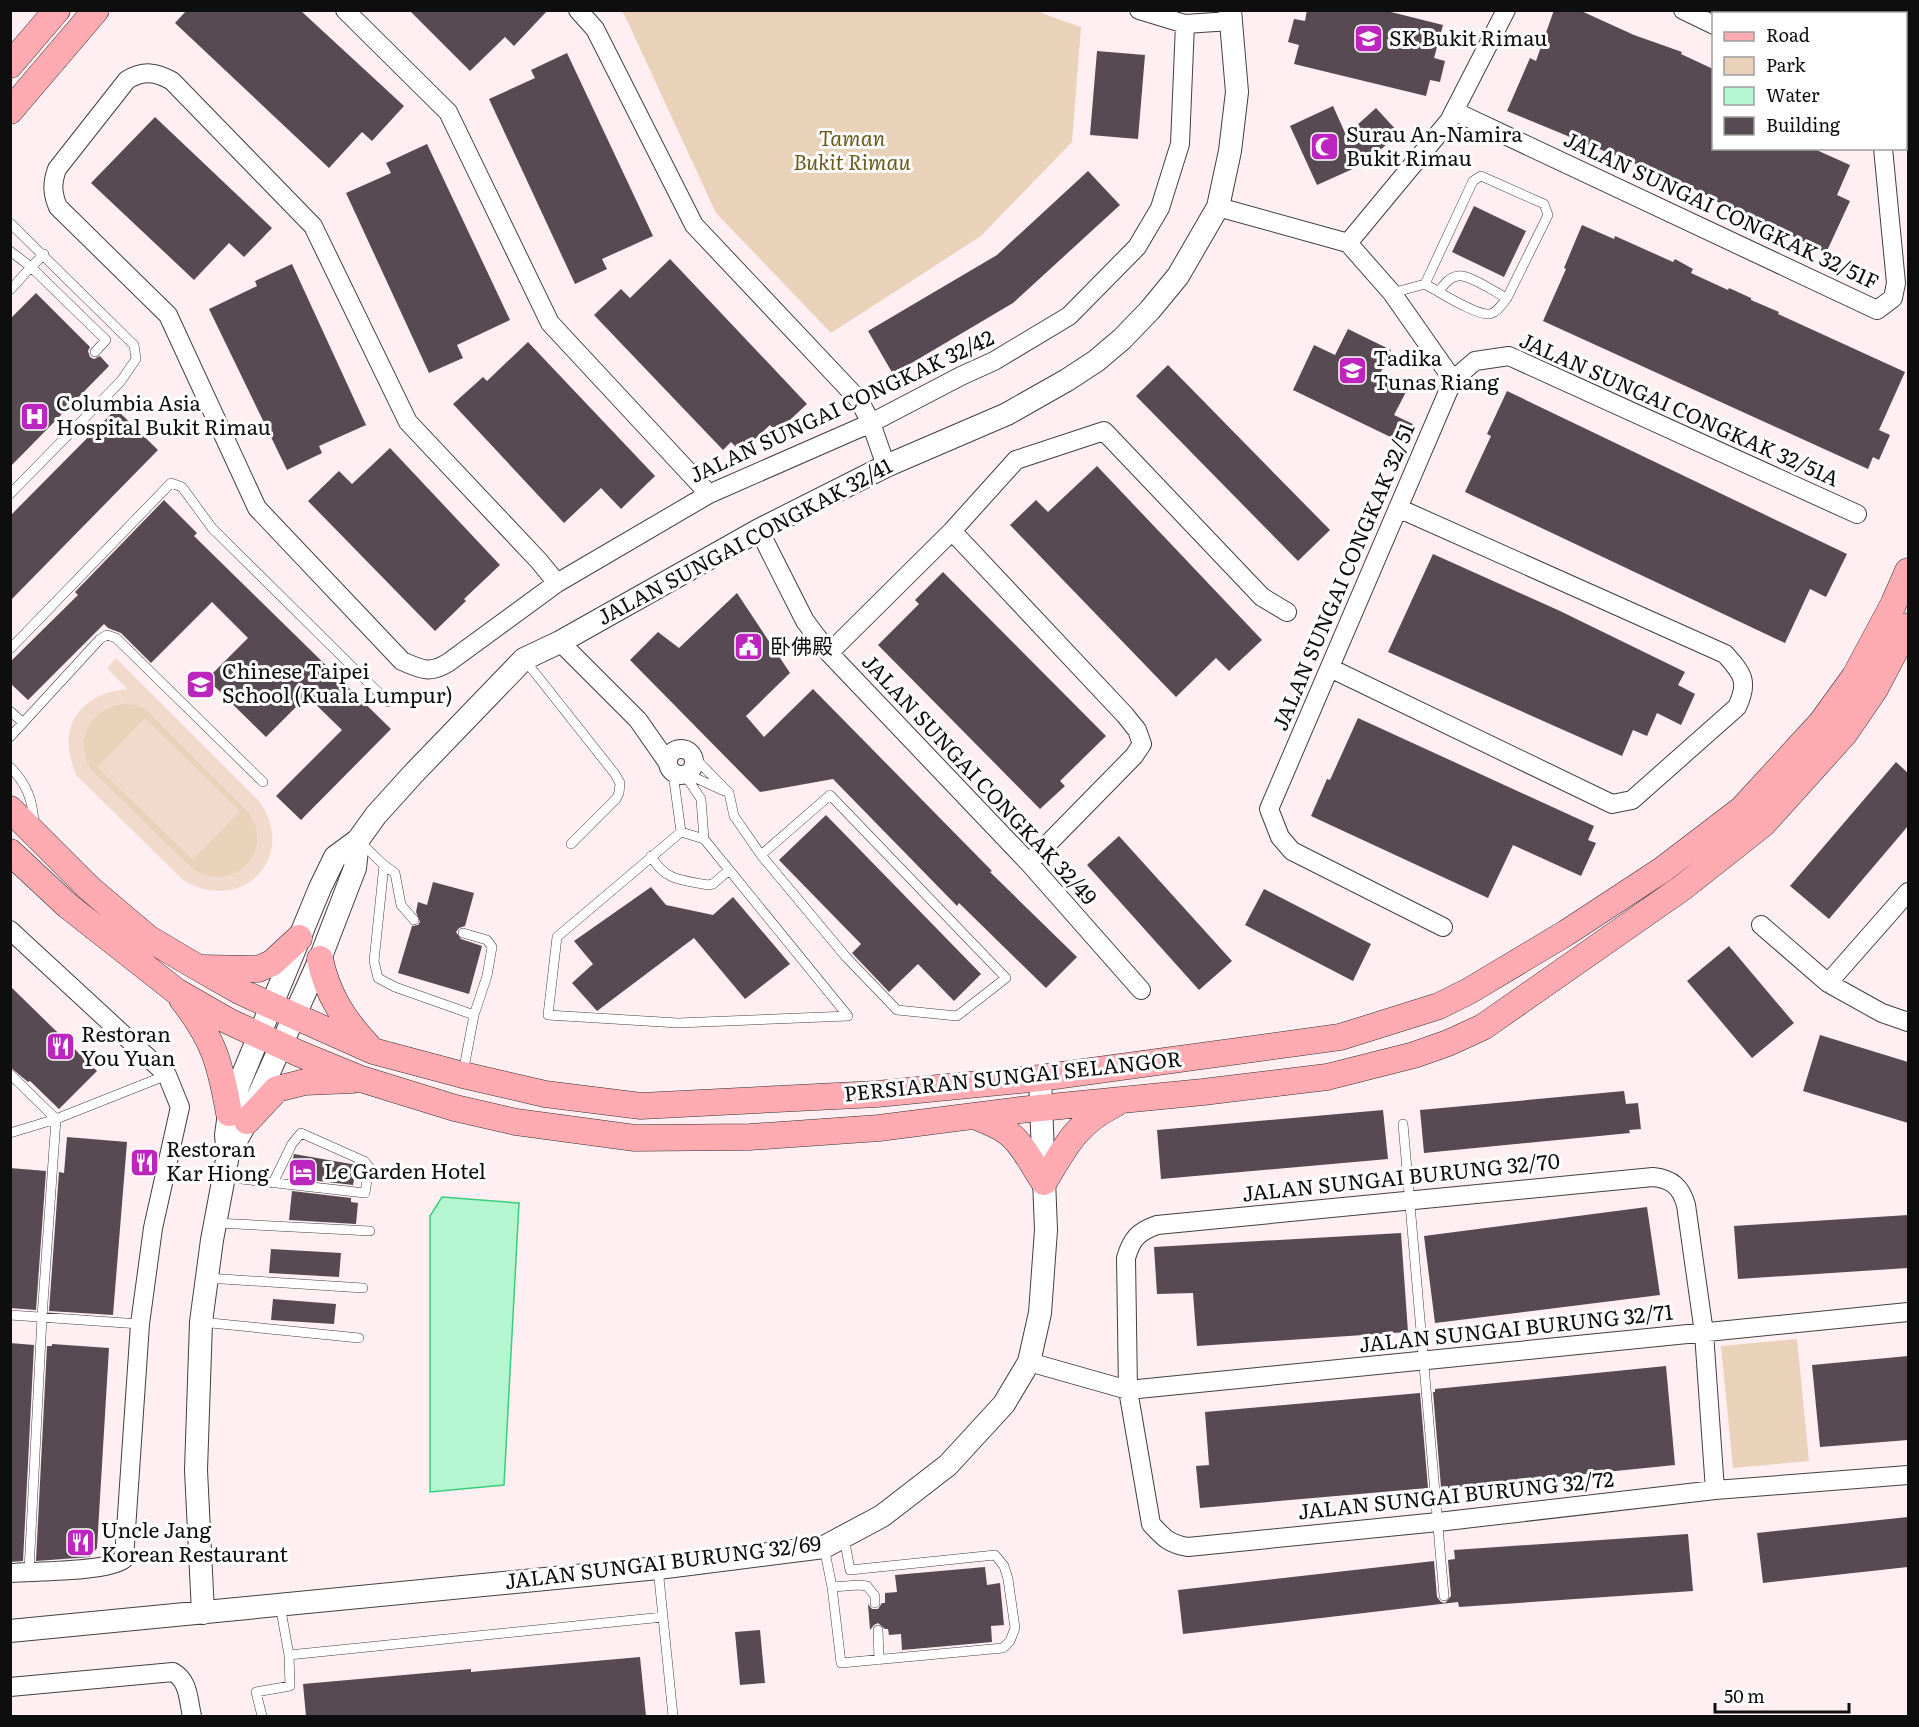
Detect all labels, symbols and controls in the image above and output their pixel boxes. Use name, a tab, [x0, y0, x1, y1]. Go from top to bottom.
legend	[1712, 12, 1907, 150]
place label: SK Bukit Rimau	[1389, 21, 1547, 52]
text: Road	[1766, 21, 1810, 48]
school or university icon: SK Bukit Rimau	[1352, 23, 1384, 55]
text: Park	[1766, 51, 1807, 78]
text: Water	[1766, 81, 1820, 108]
text: Building	[1766, 111, 1841, 138]
place label: Surau An-Namira Bukit Rimau	[1346, 117, 1523, 172]
park label: Taman Bukit Rimau	[793, 121, 911, 176]
street label: JALAN SUNGAI CONGKAK 32/51F	[1559, 122, 1885, 296]
mosque icon: Surau An-Namira Bukit Rimau	[1309, 131, 1341, 163]
street label: JALAN SUNGAI CONGKAK 32/42	[684, 320, 998, 489]
street label: JALAN SUNGAI CONGKAK 32/51A	[1515, 323, 1845, 493]
place label: Tadika Tunas Riang	[1373, 341, 1499, 396]
school or university icon: Tadika Tunas Riang	[1336, 355, 1368, 387]
place label: Columbia Asia Hospital Bukit Rimau	[56, 386, 271, 441]
hospital icon: Columbia Asia Hospital Bukit Rimau	[19, 400, 51, 432]
street label: JALAN SUNGAI CONGKAK 32/51	[1263, 417, 1421, 735]
street label: JALAN SUNGAI CONGKAK 32/41	[591, 448, 897, 631]
place label: 卧佛殿	[770, 629, 833, 660]
public building icon: 卧佛殿	[733, 631, 765, 663]
street label: JALAN SUNGAI CONGKAK 32/49	[856, 646, 1106, 911]
place label: Chinese Taipei School (Kuala Lumpur)	[222, 654, 453, 709]
school or university icon: Chinese Taipei School (Kuala Lumpur)	[185, 668, 217, 700]
place label: Restoran You Yuan	[81, 1017, 176, 1072]
restaurant icon: Restoran You Yuan	[44, 1031, 76, 1063]
street label: PERSIARAN SUNGAI SELANGOR	[842, 1041, 1183, 1108]
place label: Restoran Kar Hiong	[166, 1132, 269, 1187]
street label: JALAN SUNGAI BURUNG 32/70	[1240, 1143, 1561, 1208]
restaurant icon: Restoran Kar Hiong	[129, 1146, 161, 1178]
place label: Le Garden Hotel	[324, 1154, 486, 1185]
hotel icon: Le Garden Hotel	[287, 1156, 319, 1188]
street label: JALAN SUNGAI BURUNG 32/71	[1357, 1295, 1675, 1358]
street label: JALAN SUNGAI BURUNG 32/72	[1296, 1461, 1615, 1526]
place label: Uncle Jang Korean Restaurant	[101, 1513, 288, 1568]
street label: JALAN SUNGAI BURUNG 32/69	[503, 1526, 823, 1595]
restaurant icon: Uncle Jang Korean Restaurant	[64, 1527, 96, 1559]
scale bar	[1715, 1676, 1848, 1714]
text: 50 m	[1724, 1682, 1765, 1709]

